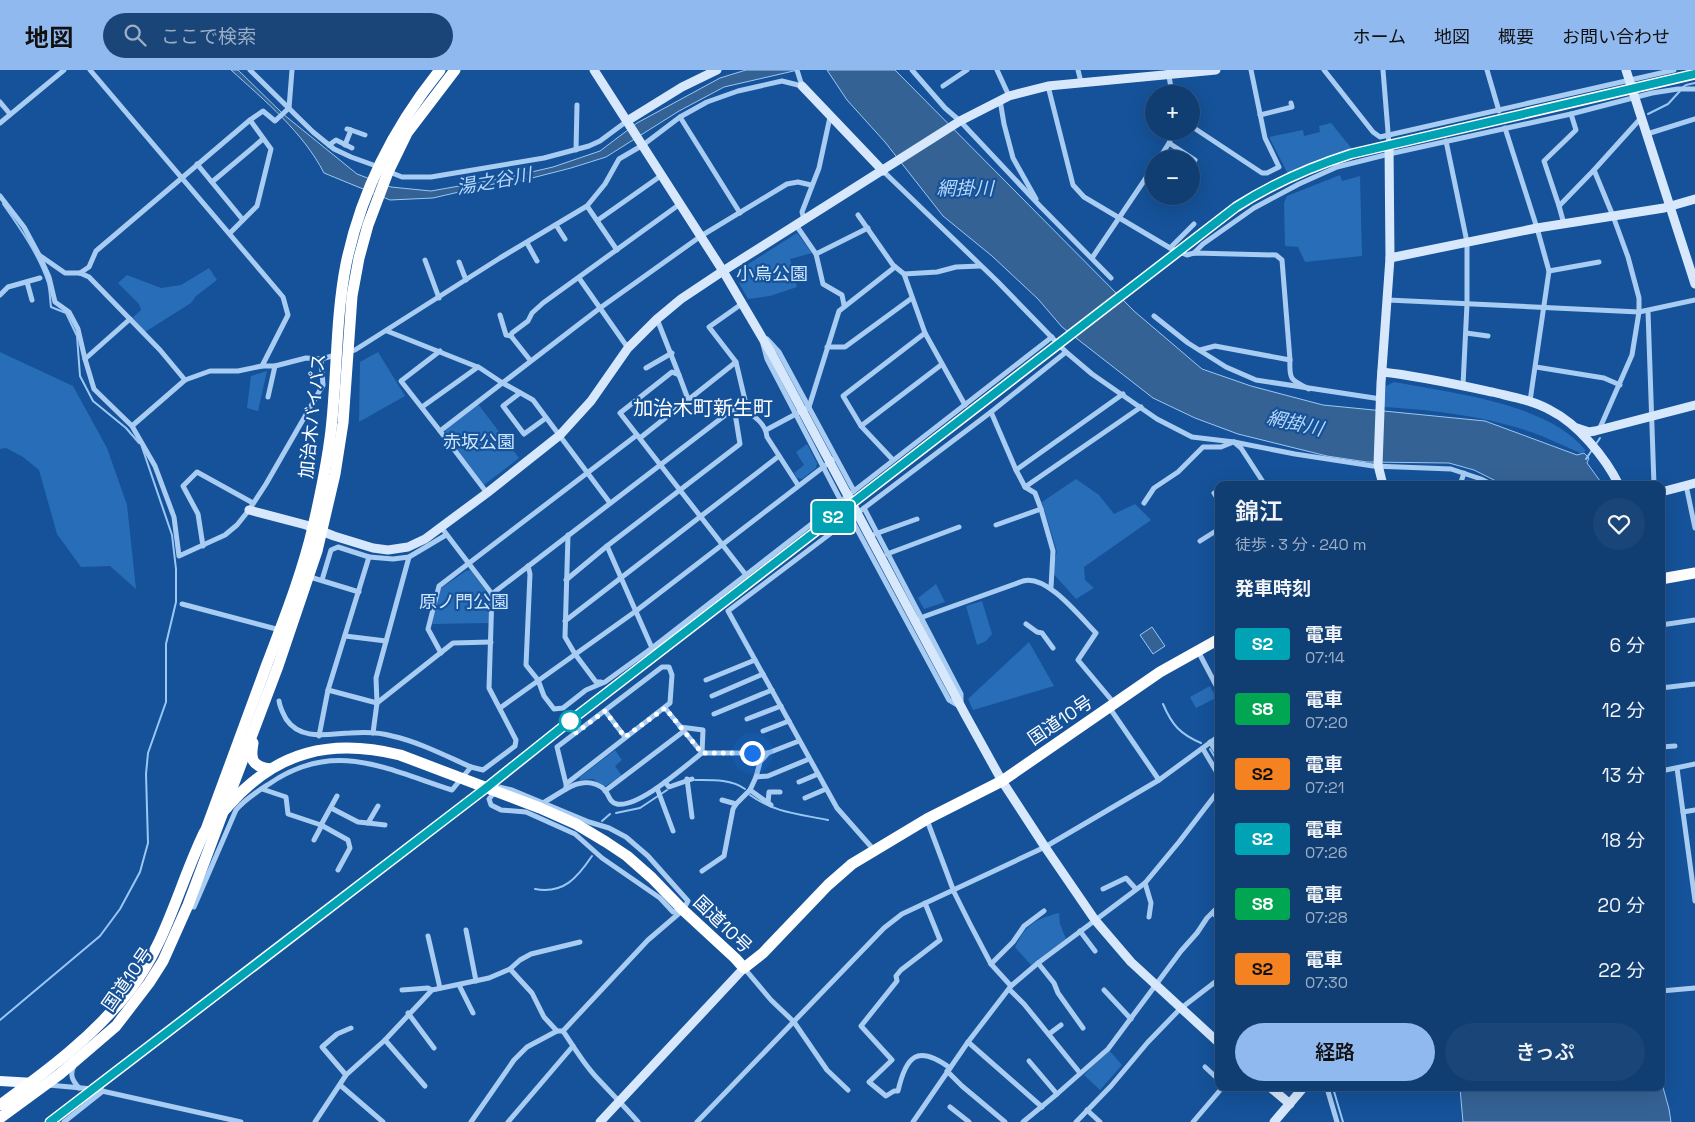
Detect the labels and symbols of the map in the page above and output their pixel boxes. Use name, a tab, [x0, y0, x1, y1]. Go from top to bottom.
water label: 湯之谷川	[454, 162, 536, 200]
water label: 網掛川	[936, 176, 995, 201]
park label: 小烏公園	[736, 262, 808, 285]
street label: 加治木バイパス	[294, 352, 330, 480]
district label: 加治木町新生町	[633, 395, 773, 421]
water label: 網掛川	[1264, 404, 1328, 442]
park label: 赤坂公園	[443, 430, 515, 453]
line badge: S2	[810, 501, 856, 533]
park label: 原ノ門公園	[419, 590, 509, 613]
street label: 国道10号	[1023, 690, 1097, 750]
unlabelled marker	[559, 710, 581, 732]
your location	[740, 741, 765, 766]
street label: 国道10号	[689, 890, 757, 958]
street label: 国道10号	[97, 942, 157, 1016]

